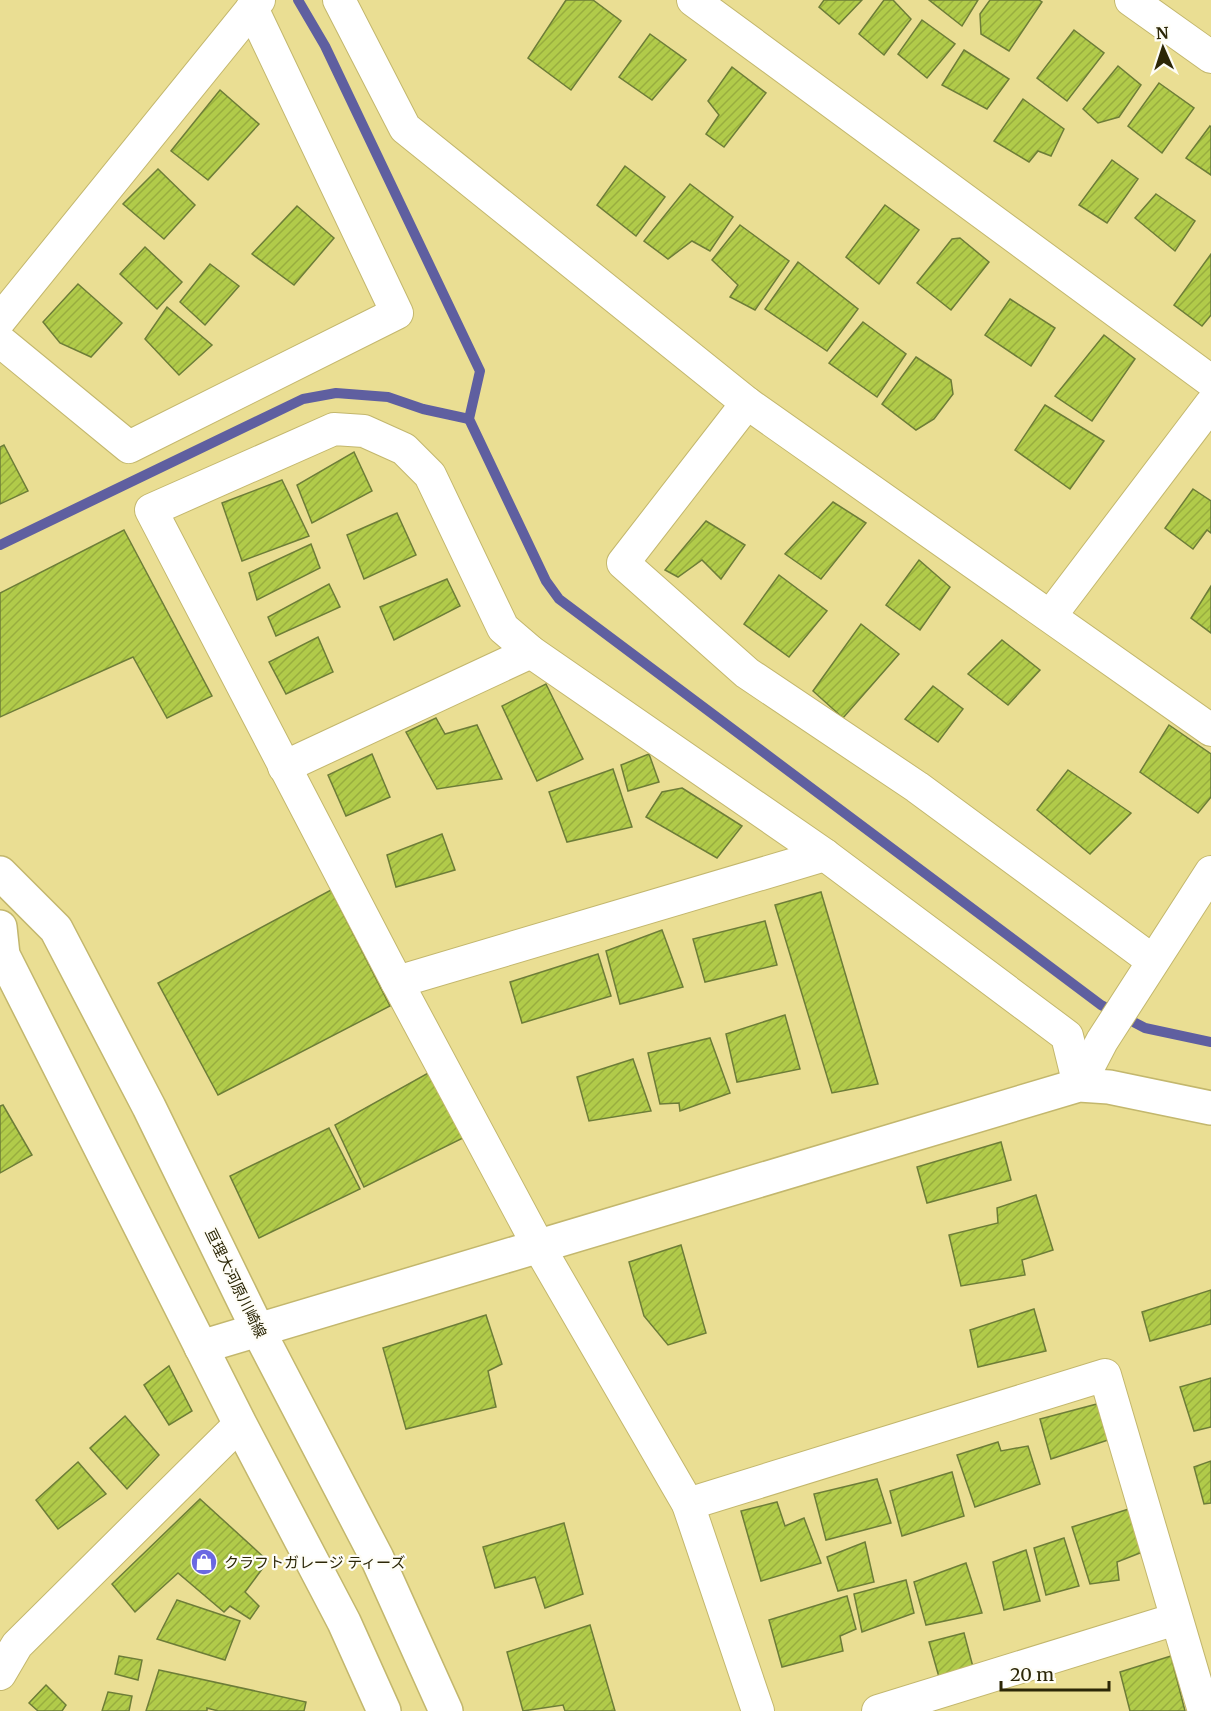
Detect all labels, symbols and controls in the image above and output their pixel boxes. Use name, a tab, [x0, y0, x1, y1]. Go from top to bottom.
north arrow	[1133, 18, 1193, 78]
text: N	[1155, 23, 1169, 43]
street label: 亘理大河原川崎線	[201, 1225, 271, 1341]
shop icon: クラフトガレージ ティーズ	[189, 1547, 219, 1577]
place label: クラフトガレージ ティーズ	[224, 1553, 406, 1572]
scale bar	[1001, 1654, 1109, 1692]
text: 20 m	[1010, 1663, 1054, 1686]

